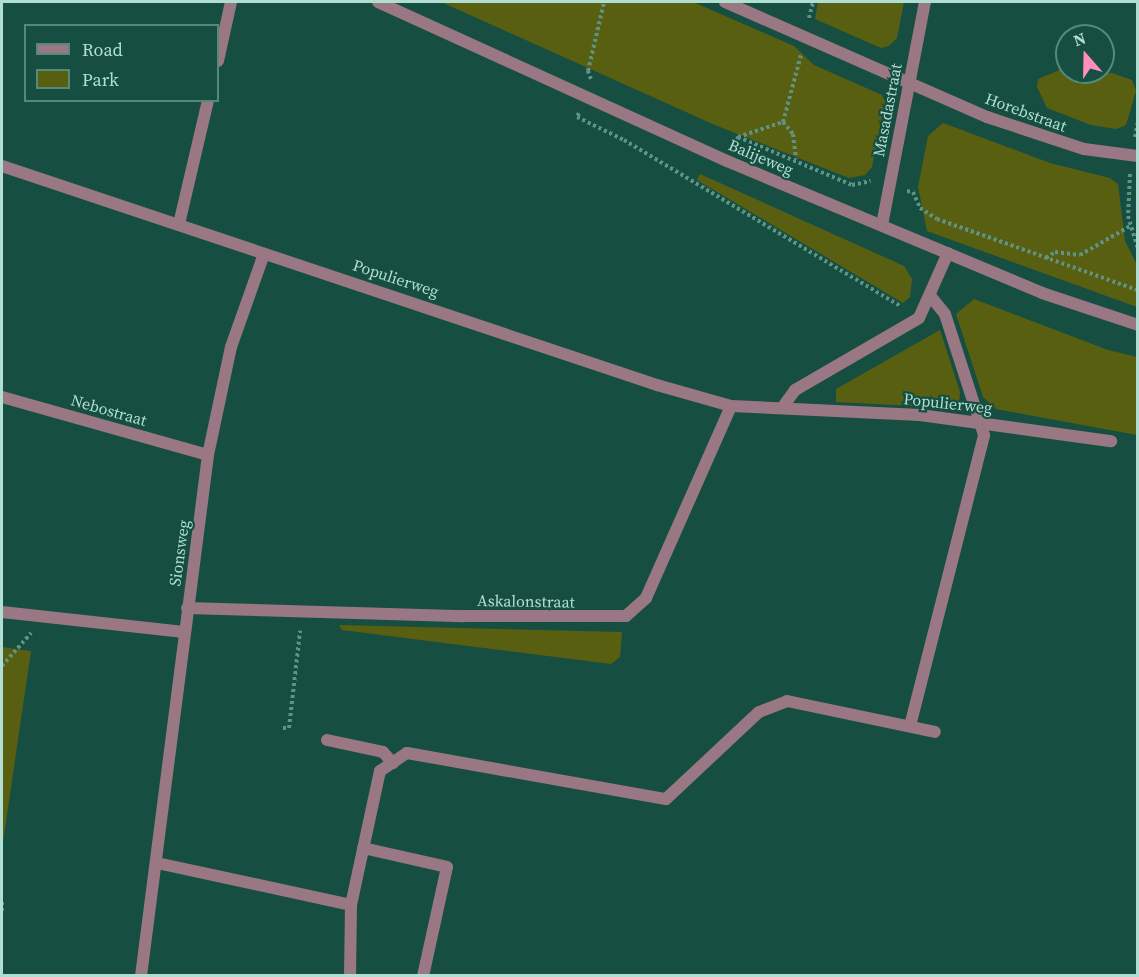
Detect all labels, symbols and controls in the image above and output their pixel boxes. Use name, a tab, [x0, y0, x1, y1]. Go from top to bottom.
legend	[24, 24, 219, 102]
north arrow	[1055, 24, 1115, 84]
text: N	[1070, 27, 1089, 51]
text: Road	[82, 37, 123, 62]
street label: Masadastraat	[869, 62, 905, 158]
text: Park	[82, 67, 119, 92]
street label: Horebstraat	[983, 88, 1069, 136]
street label: Balijeweg	[726, 135, 796, 179]
street label: Populierweg	[351, 255, 441, 301]
street label: Populierweg	[903, 389, 993, 417]
street label: Nebostraat	[69, 390, 149, 430]
street label: Sionsweg	[165, 519, 193, 587]
street label: Askalonstraat	[477, 591, 575, 611]

